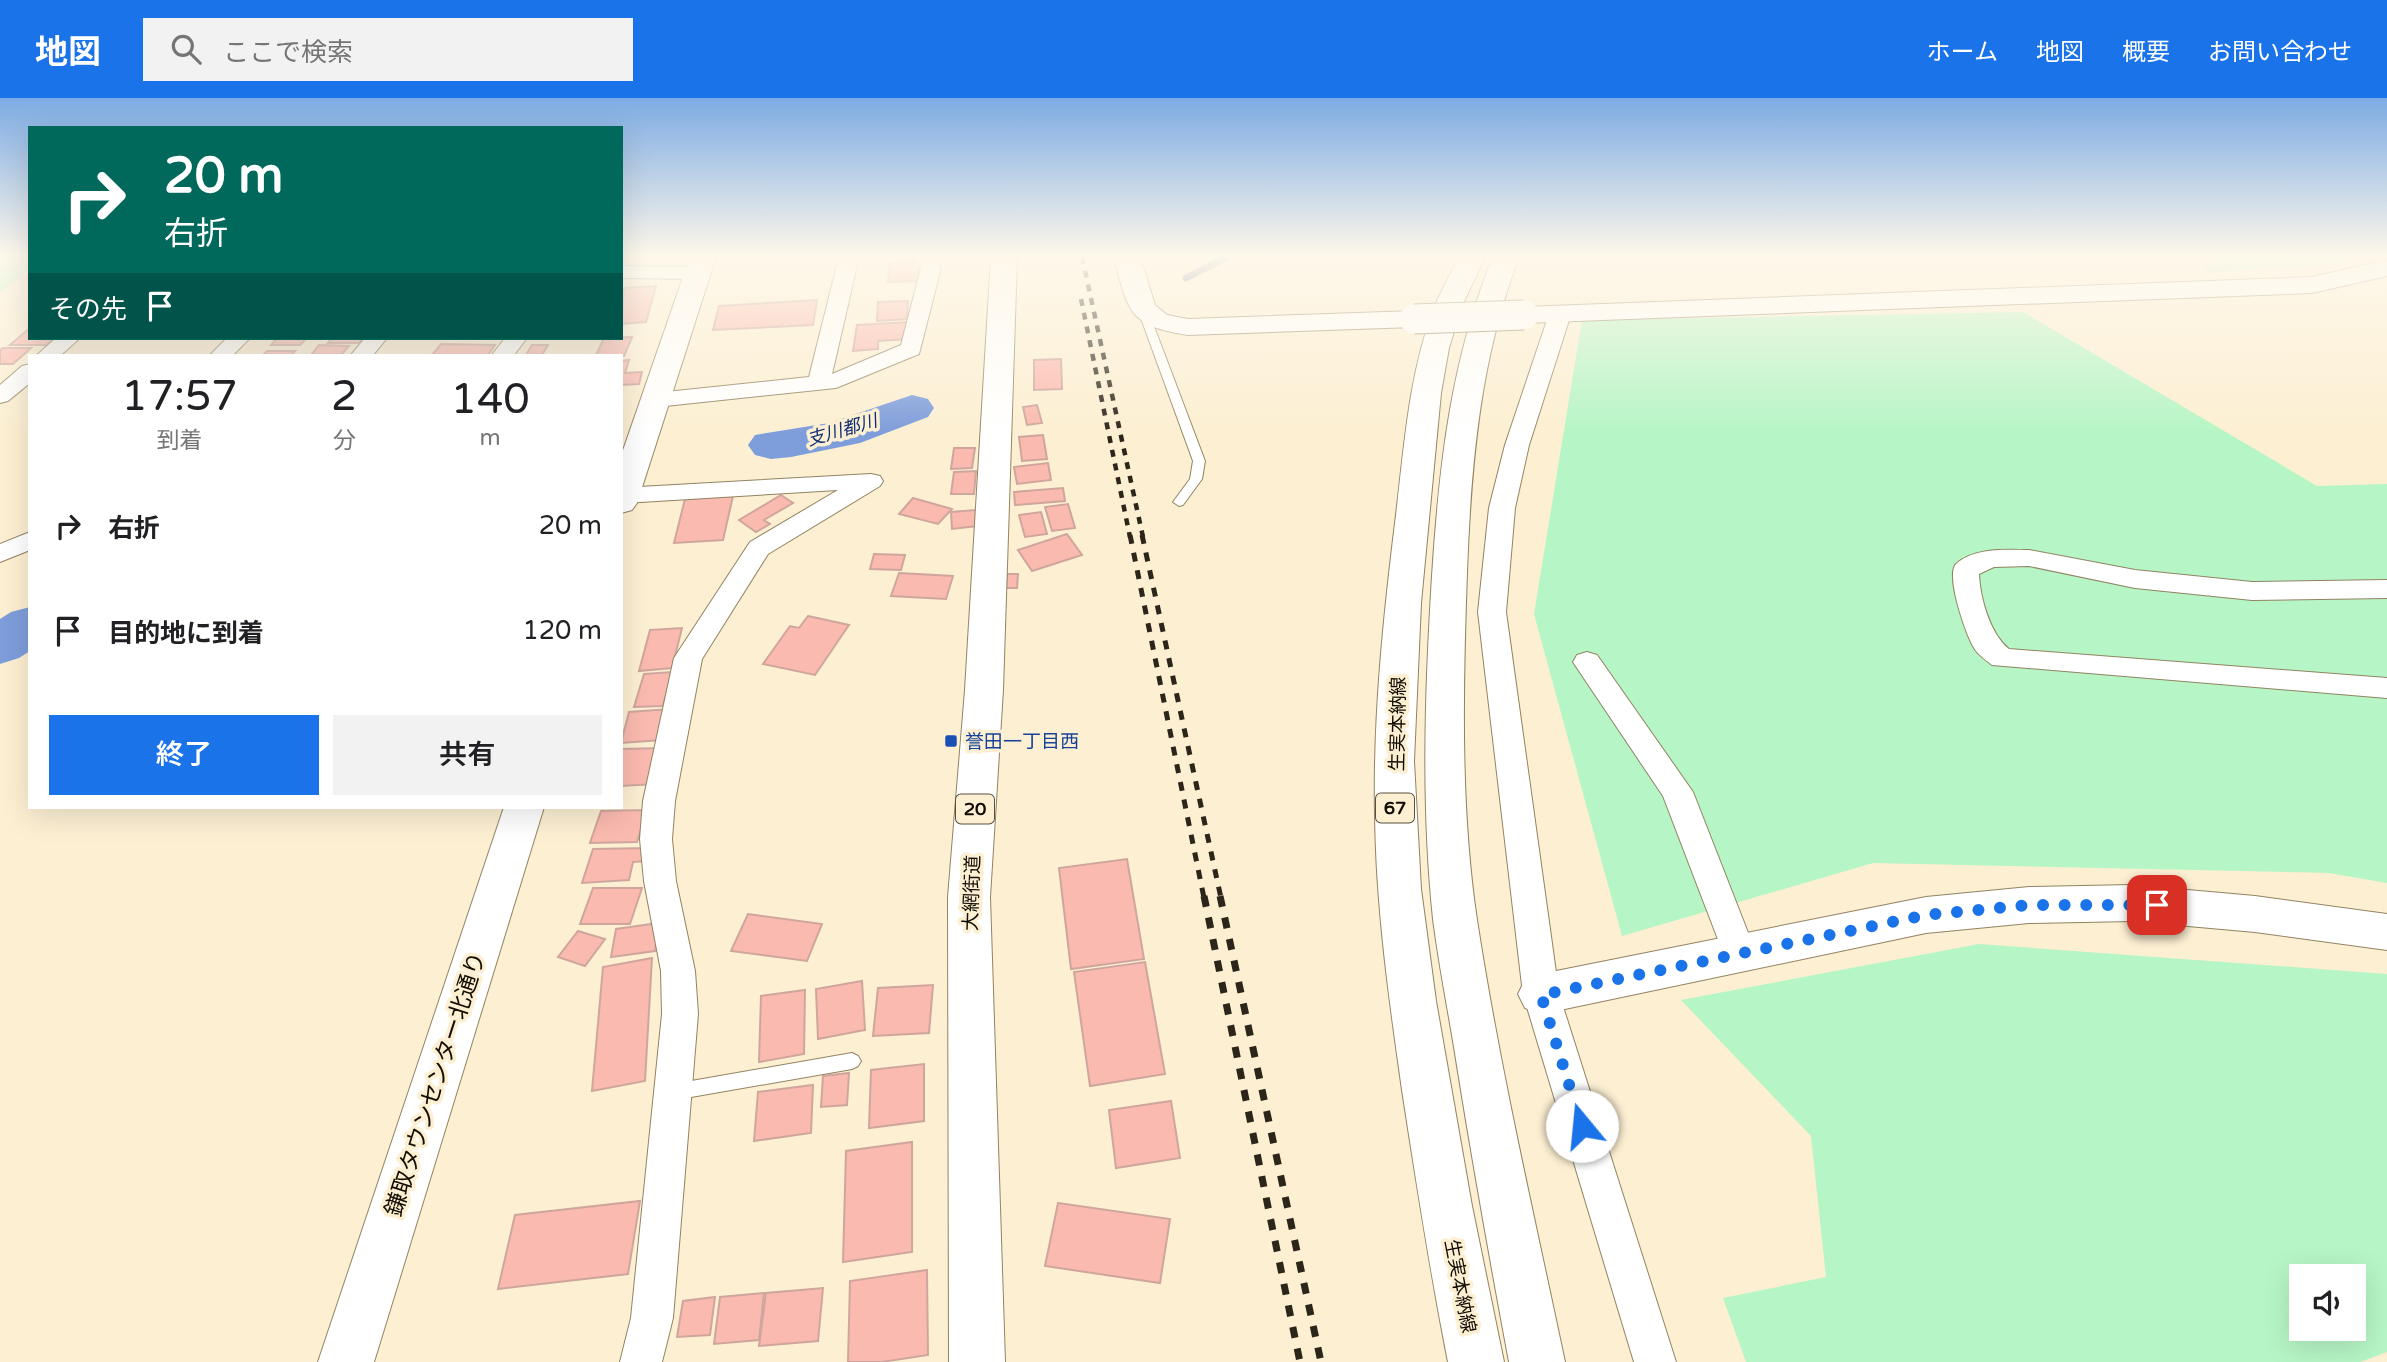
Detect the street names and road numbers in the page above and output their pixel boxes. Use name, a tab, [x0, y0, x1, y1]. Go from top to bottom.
street label: 生実本納線	[1386, 676, 1410, 772]
road number: 20	[956, 794, 994, 824]
road number: 67	[1376, 794, 1414, 822]
street label: 大網街道	[960, 855, 984, 931]
street label: 鎌取タウンセンター北通り	[380, 949, 492, 1220]
street label: 生実本納線	[1440, 1237, 1480, 1335]

